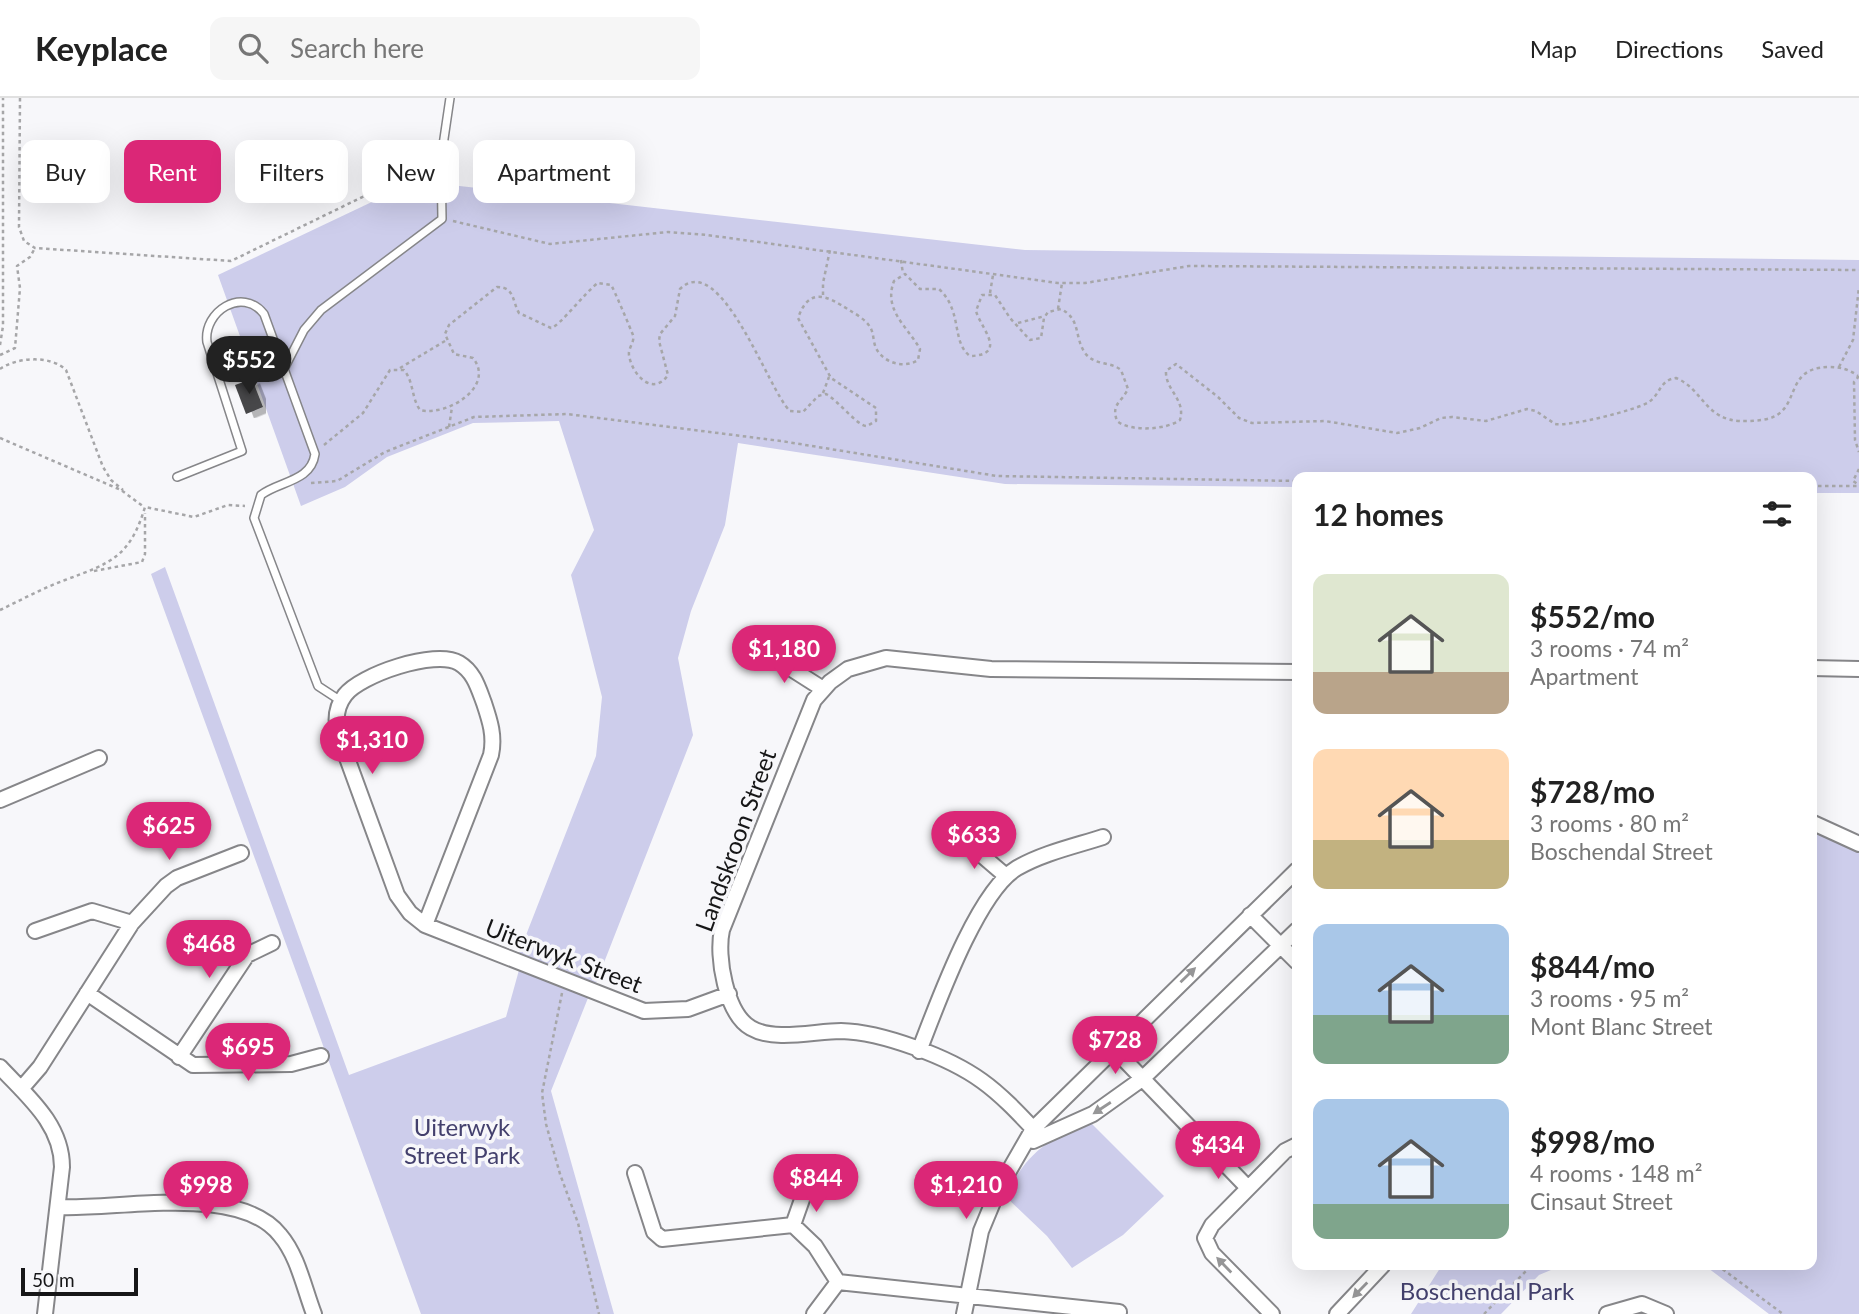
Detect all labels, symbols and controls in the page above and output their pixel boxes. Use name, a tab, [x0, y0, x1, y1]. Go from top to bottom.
search box	[210, 17, 700, 80]
text: Keyplace	[35, 28, 168, 68]
icon: search	[234, 29, 272, 67]
text: Search here	[290, 32, 424, 64]
text: Map	[1530, 34, 1577, 63]
text: Directions	[1615, 34, 1723, 63]
text: Saved	[1761, 34, 1824, 63]
chip: Buy	[21, 140, 110, 203]
chip: Rent	[124, 140, 221, 203]
chip: Filters	[235, 140, 348, 203]
chip: New	[362, 140, 459, 203]
chip: Apartment	[473, 140, 635, 203]
pin: $552	[208, 336, 290, 396]
text: $552	[222, 345, 276, 373]
icon: filters	[1758, 495, 1796, 533]
text: 12 homes	[1313, 496, 1444, 532]
text: $552/mo	[1530, 598, 1655, 634]
icon: home	[1369, 602, 1453, 686]
pin: $1,180	[727, 626, 841, 685]
text: $1,180	[748, 634, 820, 662]
text: 3 rooms · 74 m²	[1530, 634, 1689, 662]
text: Apartment	[1530, 662, 1638, 690]
pin: $1,310	[315, 716, 429, 776]
text: $1,310	[336, 725, 408, 753]
street label: Landskroon Street	[689, 745, 782, 935]
text: $728/mo	[1530, 773, 1655, 809]
icon: home	[1369, 777, 1453, 861]
pin: $625	[128, 802, 210, 862]
text: 3 rooms · 80 m²	[1530, 809, 1689, 837]
text: $625	[142, 811, 196, 839]
pin: $633	[933, 812, 1015, 871]
text: $633	[947, 820, 1001, 848]
text: Boschendal Street	[1530, 837, 1713, 865]
street label: Uiterwyk Street	[481, 912, 647, 998]
pin: $468	[168, 920, 250, 980]
text: $468	[182, 929, 236, 957]
text: $844/mo	[1530, 948, 1655, 984]
icon: home	[1369, 952, 1453, 1036]
one-way arrow	[1180, 966, 1197, 983]
text: 3 rooms · 95 m²	[1530, 984, 1689, 1012]
text: Mont Blanc Street	[1530, 1012, 1713, 1040]
pin: $728	[1074, 1016, 1156, 1076]
pin: $695	[207, 1024, 289, 1083]
text: $728	[1088, 1025, 1142, 1053]
text: $695	[221, 1032, 275, 1060]
one-way arrow	[1093, 1101, 1112, 1114]
park label: Uiterwyk Street Park	[404, 1112, 521, 1169]
pin: $434	[1177, 1122, 1259, 1181]
text: $998/mo	[1530, 1123, 1655, 1159]
icon: home	[1369, 1127, 1453, 1211]
text: $434	[1191, 1130, 1245, 1158]
pin: $844	[775, 1154, 857, 1214]
text: 4 rooms · 148 m²	[1530, 1159, 1702, 1187]
pin: $998	[165, 1162, 247, 1221]
pin: $1,210	[909, 1162, 1023, 1221]
text: $844	[789, 1163, 843, 1191]
text: $998	[179, 1170, 233, 1198]
text: $1,210	[930, 1170, 1002, 1198]
text: Cinsaut Street	[1530, 1187, 1673, 1215]
one-way arrow	[1216, 1257, 1232, 1274]
scale bar	[21, 1265, 138, 1297]
text: 50 m	[32, 1268, 75, 1291]
park label: Boschendal Park	[1400, 1276, 1575, 1305]
one-way arrow	[1352, 1281, 1368, 1298]

